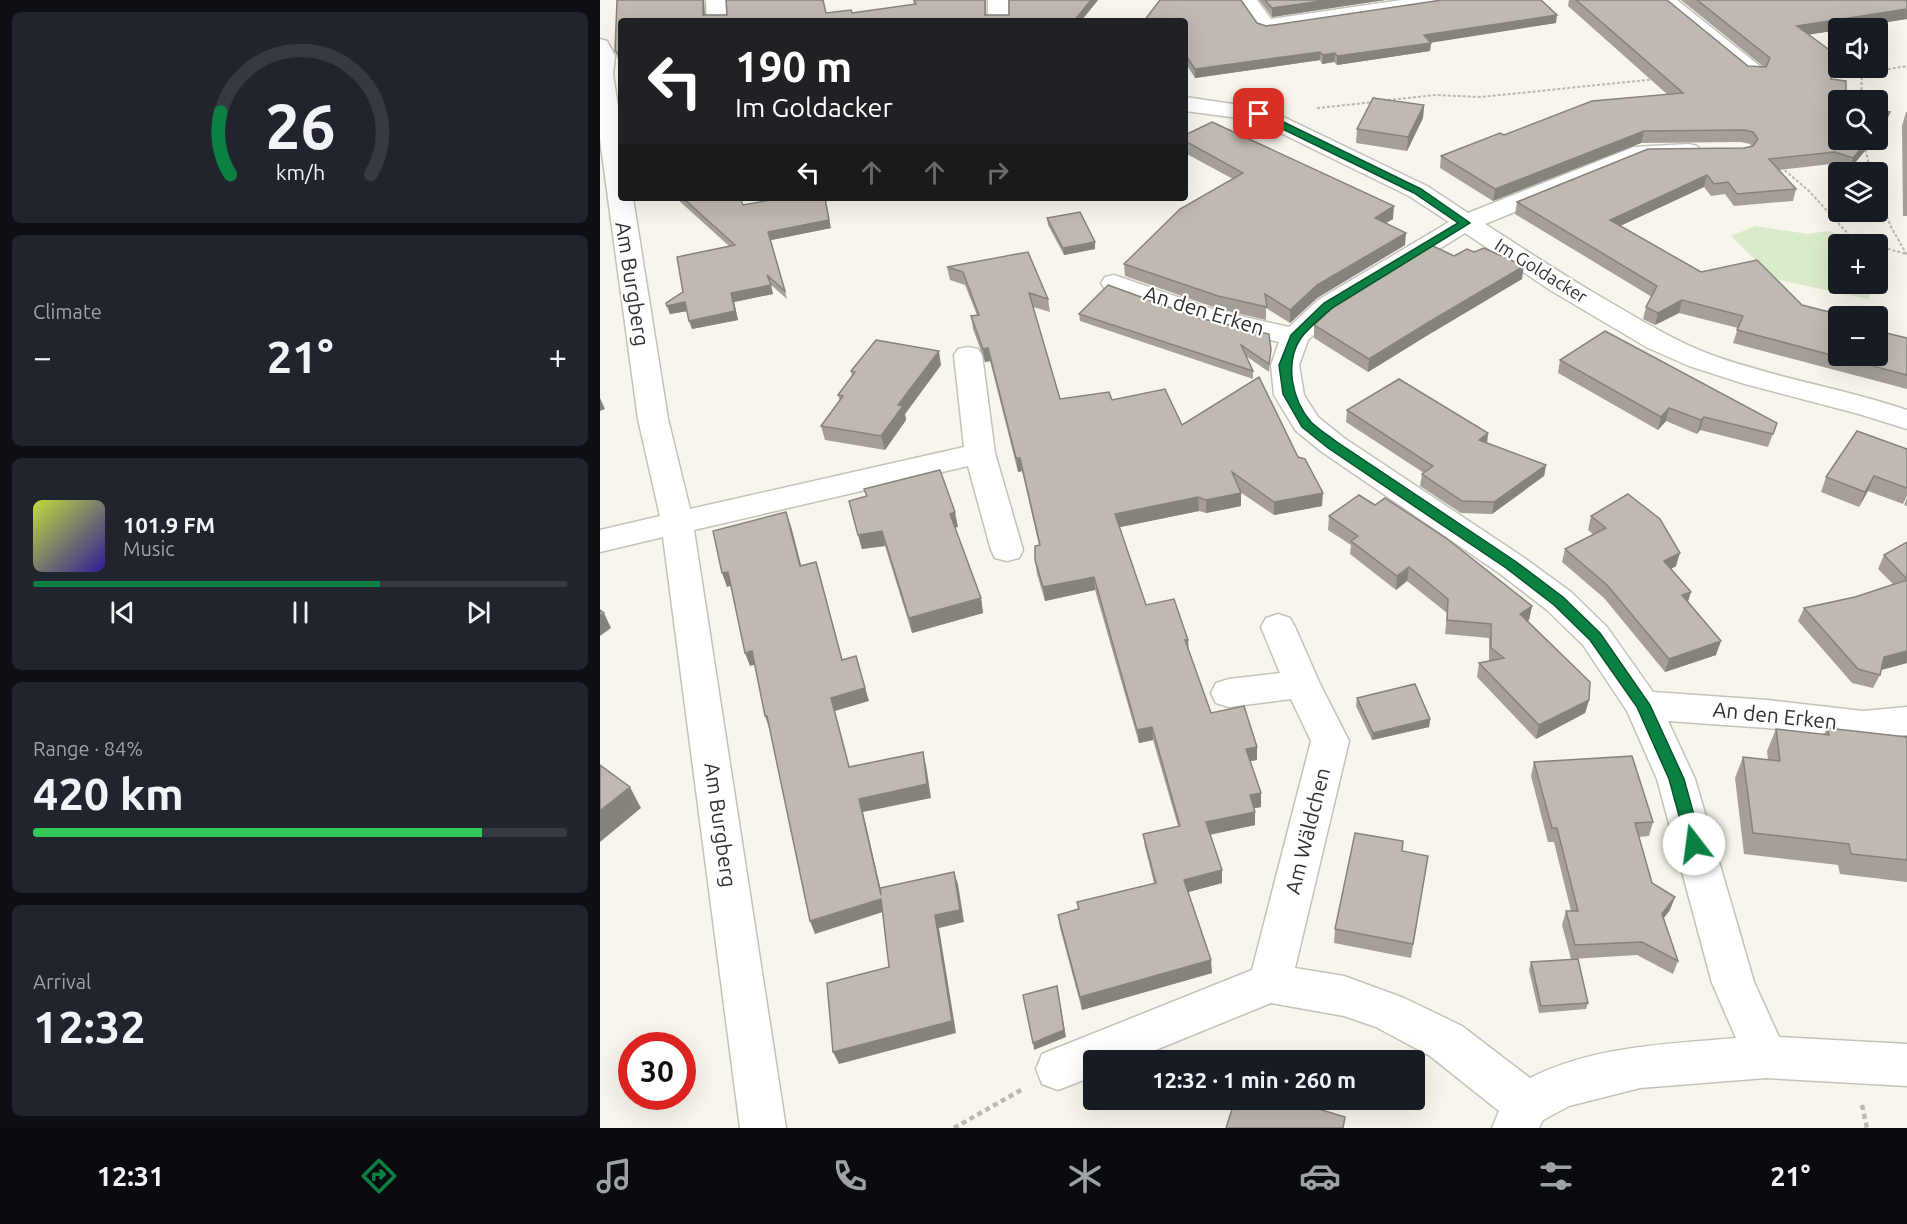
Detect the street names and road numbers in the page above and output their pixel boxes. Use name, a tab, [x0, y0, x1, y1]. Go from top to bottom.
street label: Am Burgberg	[611, 220, 655, 348]
street label: Im Goldacker	[1492, 234, 1592, 307]
street label: An den Erken	[1141, 280, 1267, 340]
street label: An den Erken	[1712, 697, 1838, 733]
street label: Am Burgberg	[700, 761, 742, 889]
street label: Am Wäldchen	[1280, 765, 1334, 896]

